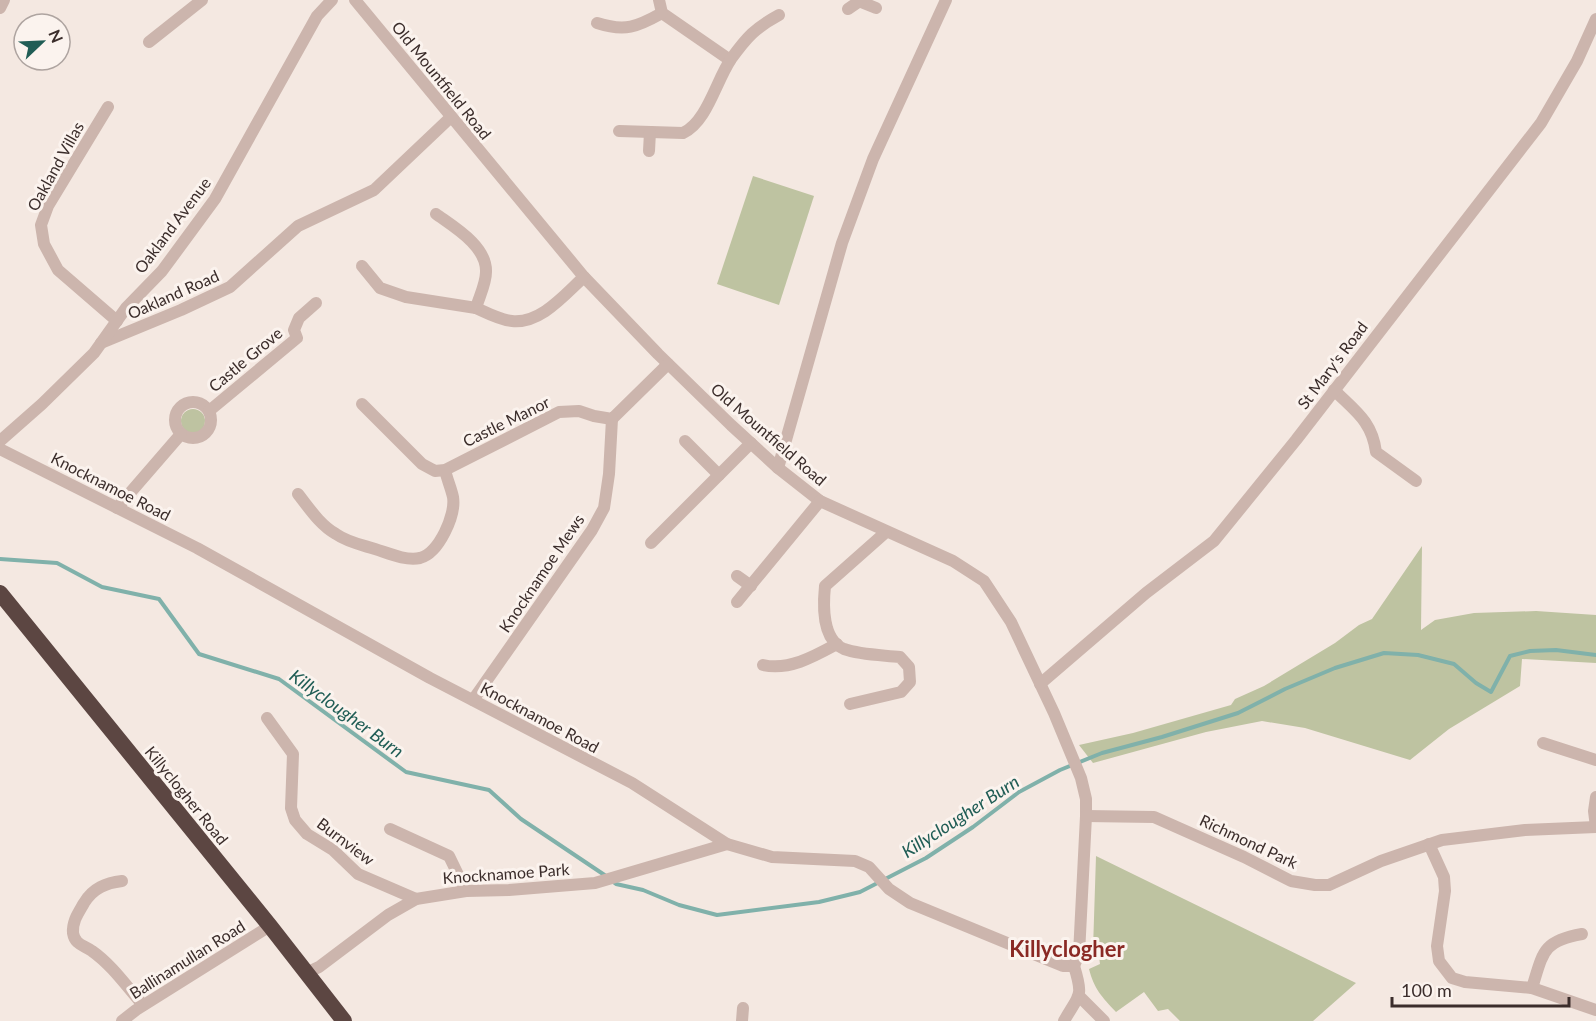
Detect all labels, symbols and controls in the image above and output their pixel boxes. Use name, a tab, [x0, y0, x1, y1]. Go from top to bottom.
north arrow	[12, 12, 72, 72]
street label: Old Mountfield Road	[388, 17, 496, 143]
text: N	[45, 27, 67, 45]
street label: Oakland Villas	[23, 118, 87, 214]
street label: Oakland Avenue	[130, 173, 214, 277]
street label: Oakland Road	[124, 265, 222, 323]
street label: St Mary's Road	[1293, 318, 1371, 412]
street label: Castle Grove	[204, 323, 286, 395]
street label: Old Mountfield Road	[707, 379, 831, 489]
street label: Castle Manor	[460, 392, 553, 450]
street label: Knocknamoe Road	[48, 448, 174, 524]
street label: Knocknamoe Mews	[494, 510, 588, 636]
water label: Killyclougher Burn	[286, 664, 408, 762]
street label: Knocknamoe Road	[477, 678, 603, 756]
street label: Killyclogher Road	[141, 742, 233, 848]
water label: Killyclougher Burn	[897, 770, 1023, 862]
street label: Richmond Park	[1197, 810, 1302, 872]
street label: Burnview	[314, 813, 379, 869]
street label: Knocknamoe Park	[442, 859, 571, 887]
street label: Ballinamullan Road	[126, 916, 248, 1002]
district label: Killyclogher	[1009, 935, 1126, 962]
scale bar	[1392, 970, 1569, 1008]
text: 100 m	[1401, 979, 1452, 1001]

